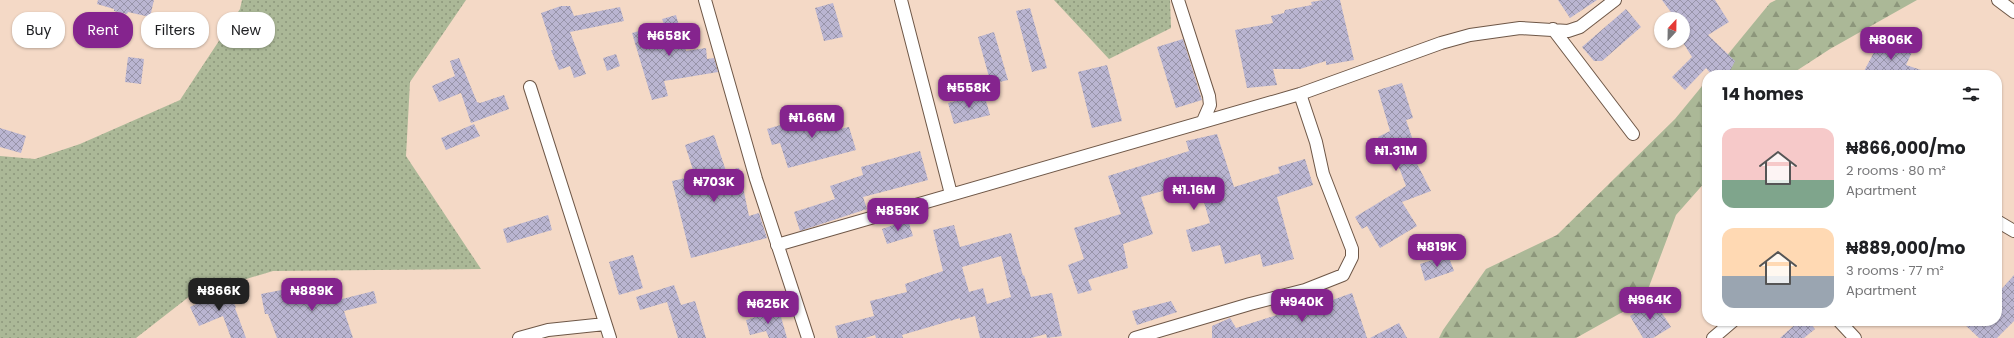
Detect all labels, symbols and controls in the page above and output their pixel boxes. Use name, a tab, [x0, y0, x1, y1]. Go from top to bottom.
chip: Buy	[12, 12, 65, 48]
chip: Rent	[73, 12, 133, 48]
chip: Filters	[141, 12, 209, 48]
chip: New	[217, 12, 275, 48]
north arrow	[1654, 12, 1690, 48]
map controls	[1654, 12, 1690, 48]
pin: ₦658K	[641, 23, 697, 57]
text: ₦658K	[647, 26, 691, 45]
pin: ₦806K	[1863, 27, 1919, 61]
text: ₦806K	[1869, 30, 1913, 49]
pin: ₦558K	[941, 75, 997, 109]
text: ₦558K	[947, 78, 991, 97]
text: 14 homes	[1722, 82, 1804, 106]
icon: filters	[1960, 83, 1982, 105]
pin: ₦1.66M	[779, 105, 845, 139]
text: ₦1.66M	[789, 108, 835, 127]
text: ₦866,000/mo	[1846, 136, 1966, 160]
pin: ₦1.31M	[1363, 138, 1429, 172]
text: ₦1.31M	[1375, 141, 1417, 160]
icon: home	[1754, 144, 1802, 192]
text: 2 rooms · 80 m²	[1846, 161, 1946, 180]
pin: ₦703K	[686, 169, 742, 203]
text: ₦703K	[693, 172, 735, 191]
pin: ₦1.16M	[1161, 177, 1227, 211]
text: ₦1.16M	[1172, 180, 1216, 199]
text: Apartment	[1846, 181, 1916, 200]
pin: ₦859K	[870, 198, 926, 232]
text: ₦859K	[876, 201, 920, 220]
pin: ₦819K	[1409, 234, 1465, 268]
text: ₦889,000/mo	[1846, 236, 1965, 260]
text: ₦819K	[1417, 237, 1457, 256]
icon: home	[1754, 244, 1802, 292]
text: 3 rooms · 77 m²	[1846, 261, 1944, 280]
pin: ₦866K	[191, 278, 247, 312]
pin: ₦889K	[284, 278, 340, 312]
text: ₦866K	[197, 281, 241, 300]
text: ₦889K	[290, 281, 334, 300]
text: Apartment	[1846, 281, 1916, 300]
pin: ₦964K	[1622, 287, 1678, 321]
pin: ₦940K	[1274, 289, 1330, 323]
text: ₦964K	[1628, 290, 1672, 309]
pin: ₦625K	[740, 291, 796, 325]
text: ₦940K	[1280, 292, 1324, 311]
text: ₦625K	[747, 294, 789, 313]

